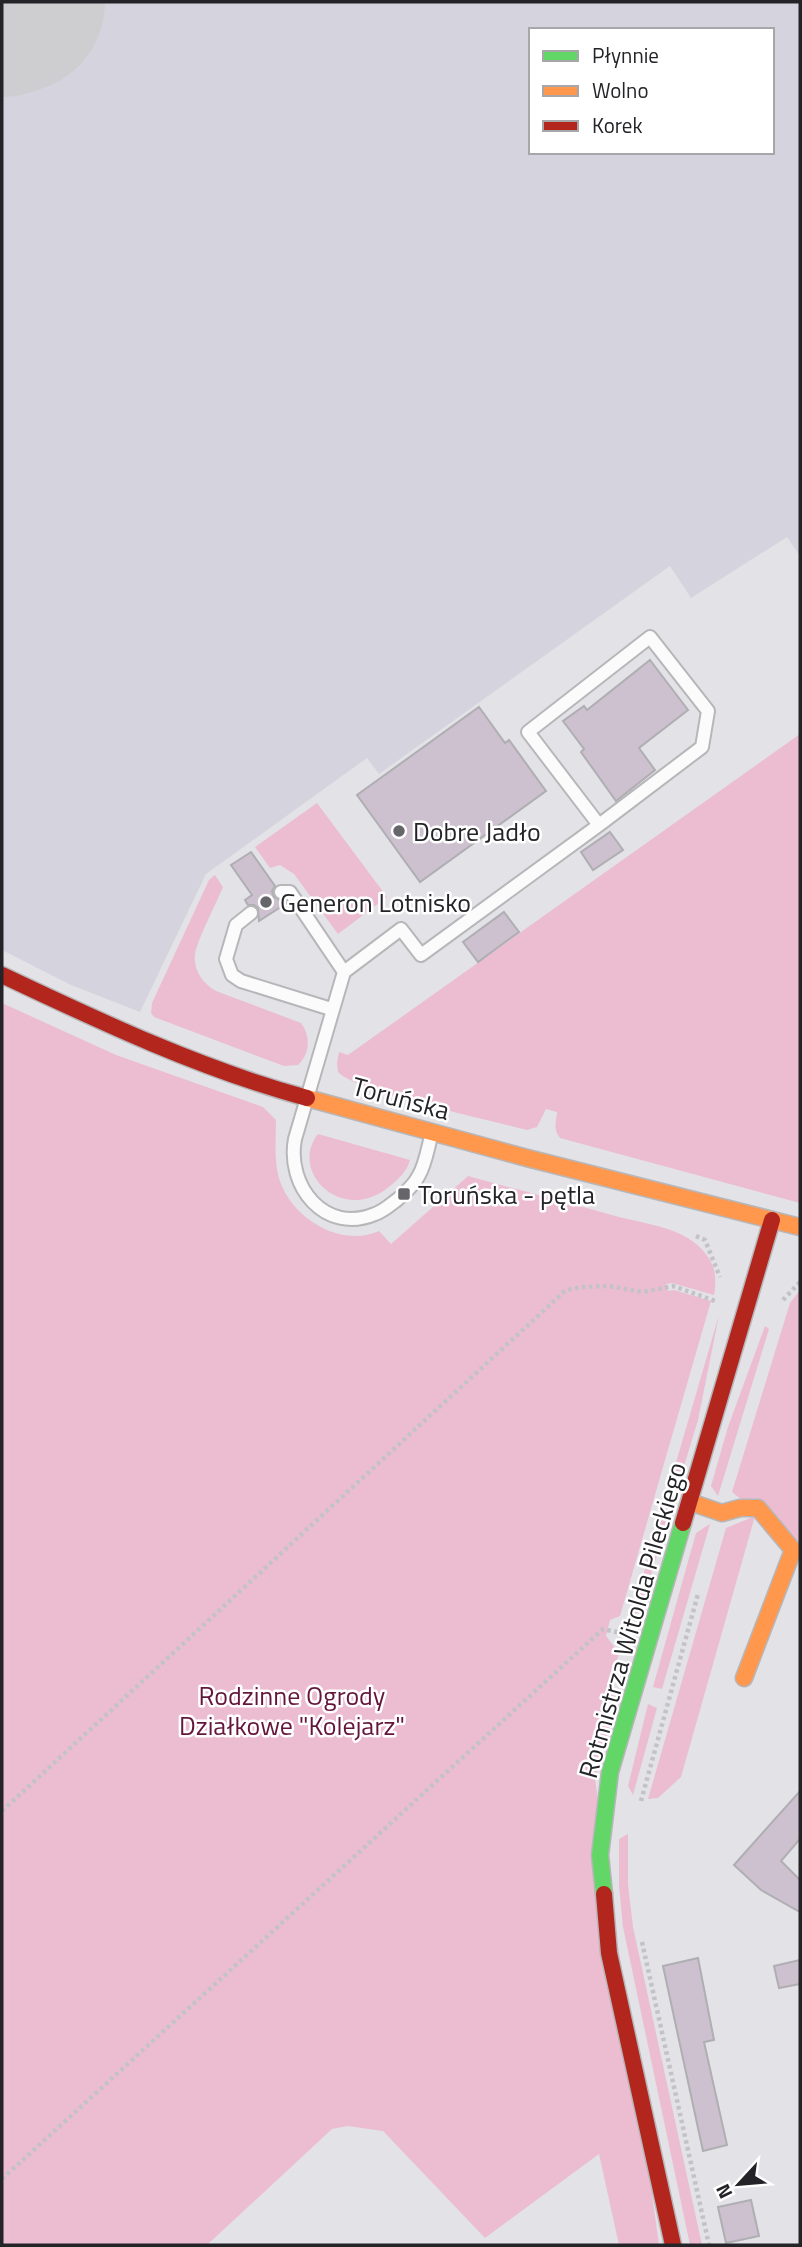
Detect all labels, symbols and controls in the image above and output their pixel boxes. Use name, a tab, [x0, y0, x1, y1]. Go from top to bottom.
legend	[529, 28, 774, 154]
text: Płynnie	[592, 39, 659, 71]
text: Wolno	[592, 74, 649, 106]
text: Korek	[592, 109, 642, 141]
place label: Dobre Jadło	[413, 812, 541, 851]
marker: Dobre Jadło	[391, 823, 407, 839]
place label: Generon Lotnisko	[280, 883, 471, 922]
marker: Generon Lotnisko	[258, 894, 274, 910]
street label: Toruńska	[348, 1066, 454, 1130]
place label: Toruńska - pętla	[418, 1175, 595, 1214]
marker: Toruńska - pętla	[396, 1186, 412, 1202]
street label: Rotmistrza Witolda Pileckiego	[568, 1458, 696, 1782]
park label: Rodzinne Ogrody Działkowe "Kolejarz"	[179, 1676, 405, 1745]
north arrow	[704, 2149, 774, 2219]
text: N	[707, 2179, 739, 2204]

